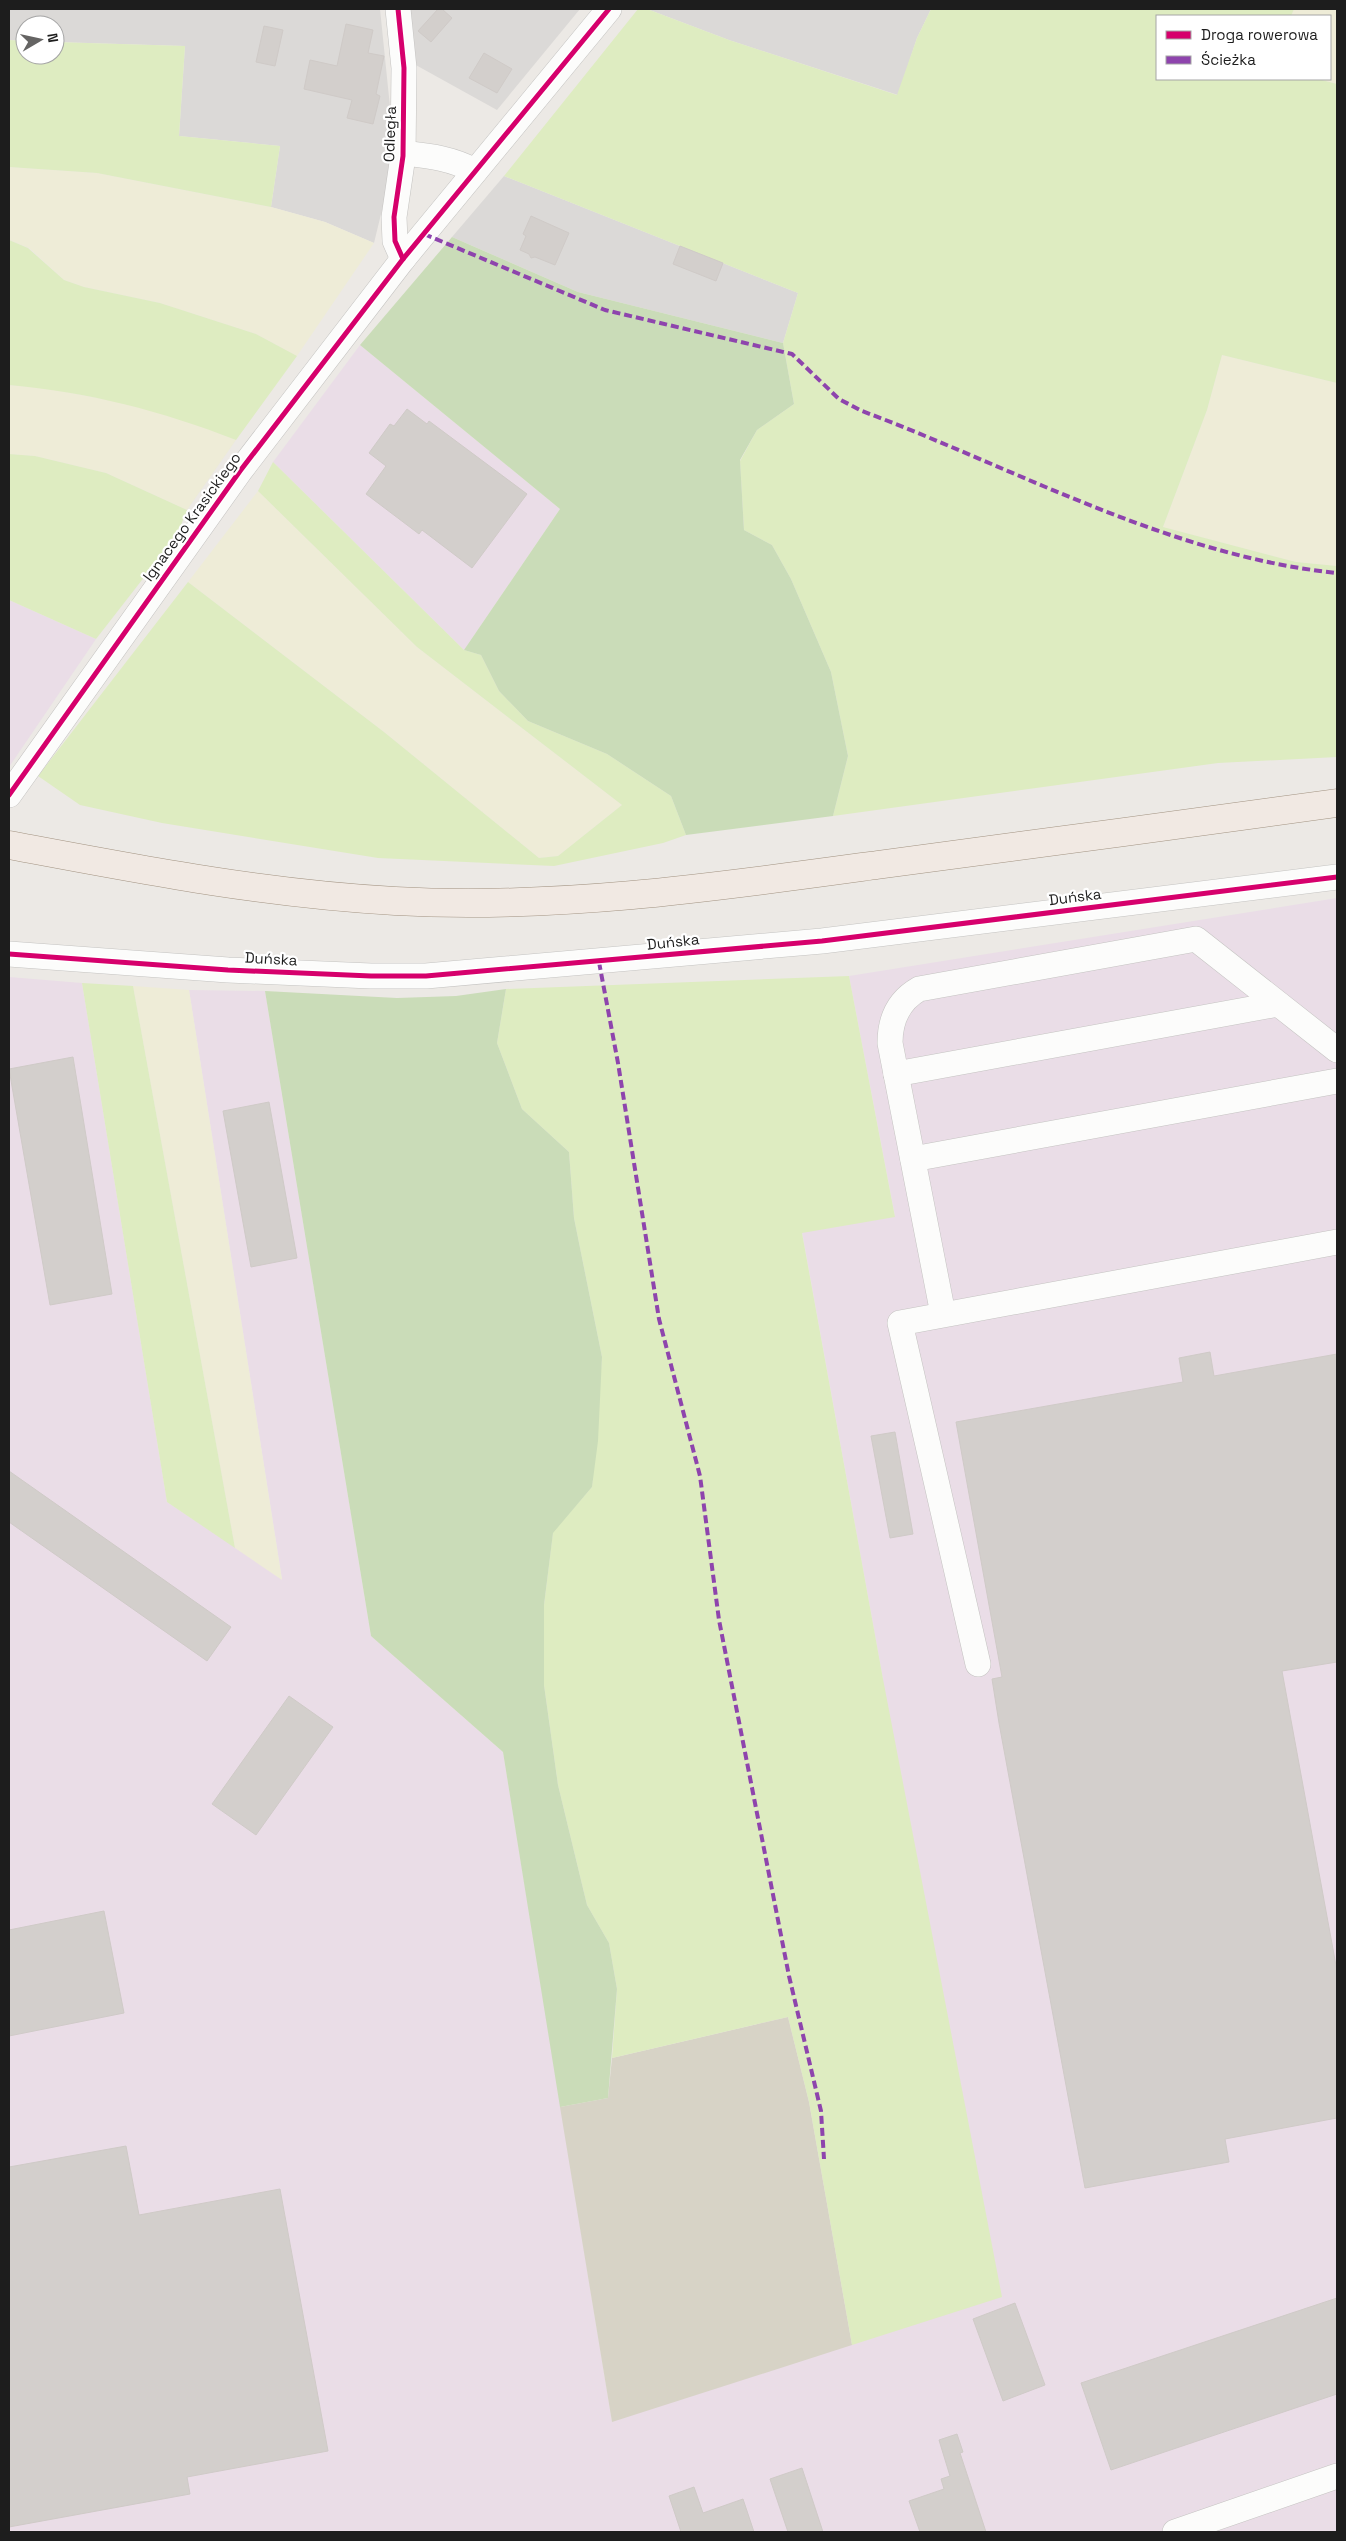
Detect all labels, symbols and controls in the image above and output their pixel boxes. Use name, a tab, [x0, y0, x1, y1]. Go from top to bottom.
north arrow	[15, 15, 65, 65]
legend	[1156, 15, 1331, 80]
text: Droga rowerowa	[1201, 25, 1318, 44]
text: N	[43, 32, 62, 44]
text: Ścieżka	[1201, 50, 1256, 69]
street label: Odległa	[379, 105, 400, 162]
street label: Ignacego Krasickiego	[138, 449, 245, 585]
street label: Duńska	[1048, 884, 1103, 909]
street label: Duńska	[646, 929, 701, 954]
street label: Duńska	[244, 948, 298, 969]

